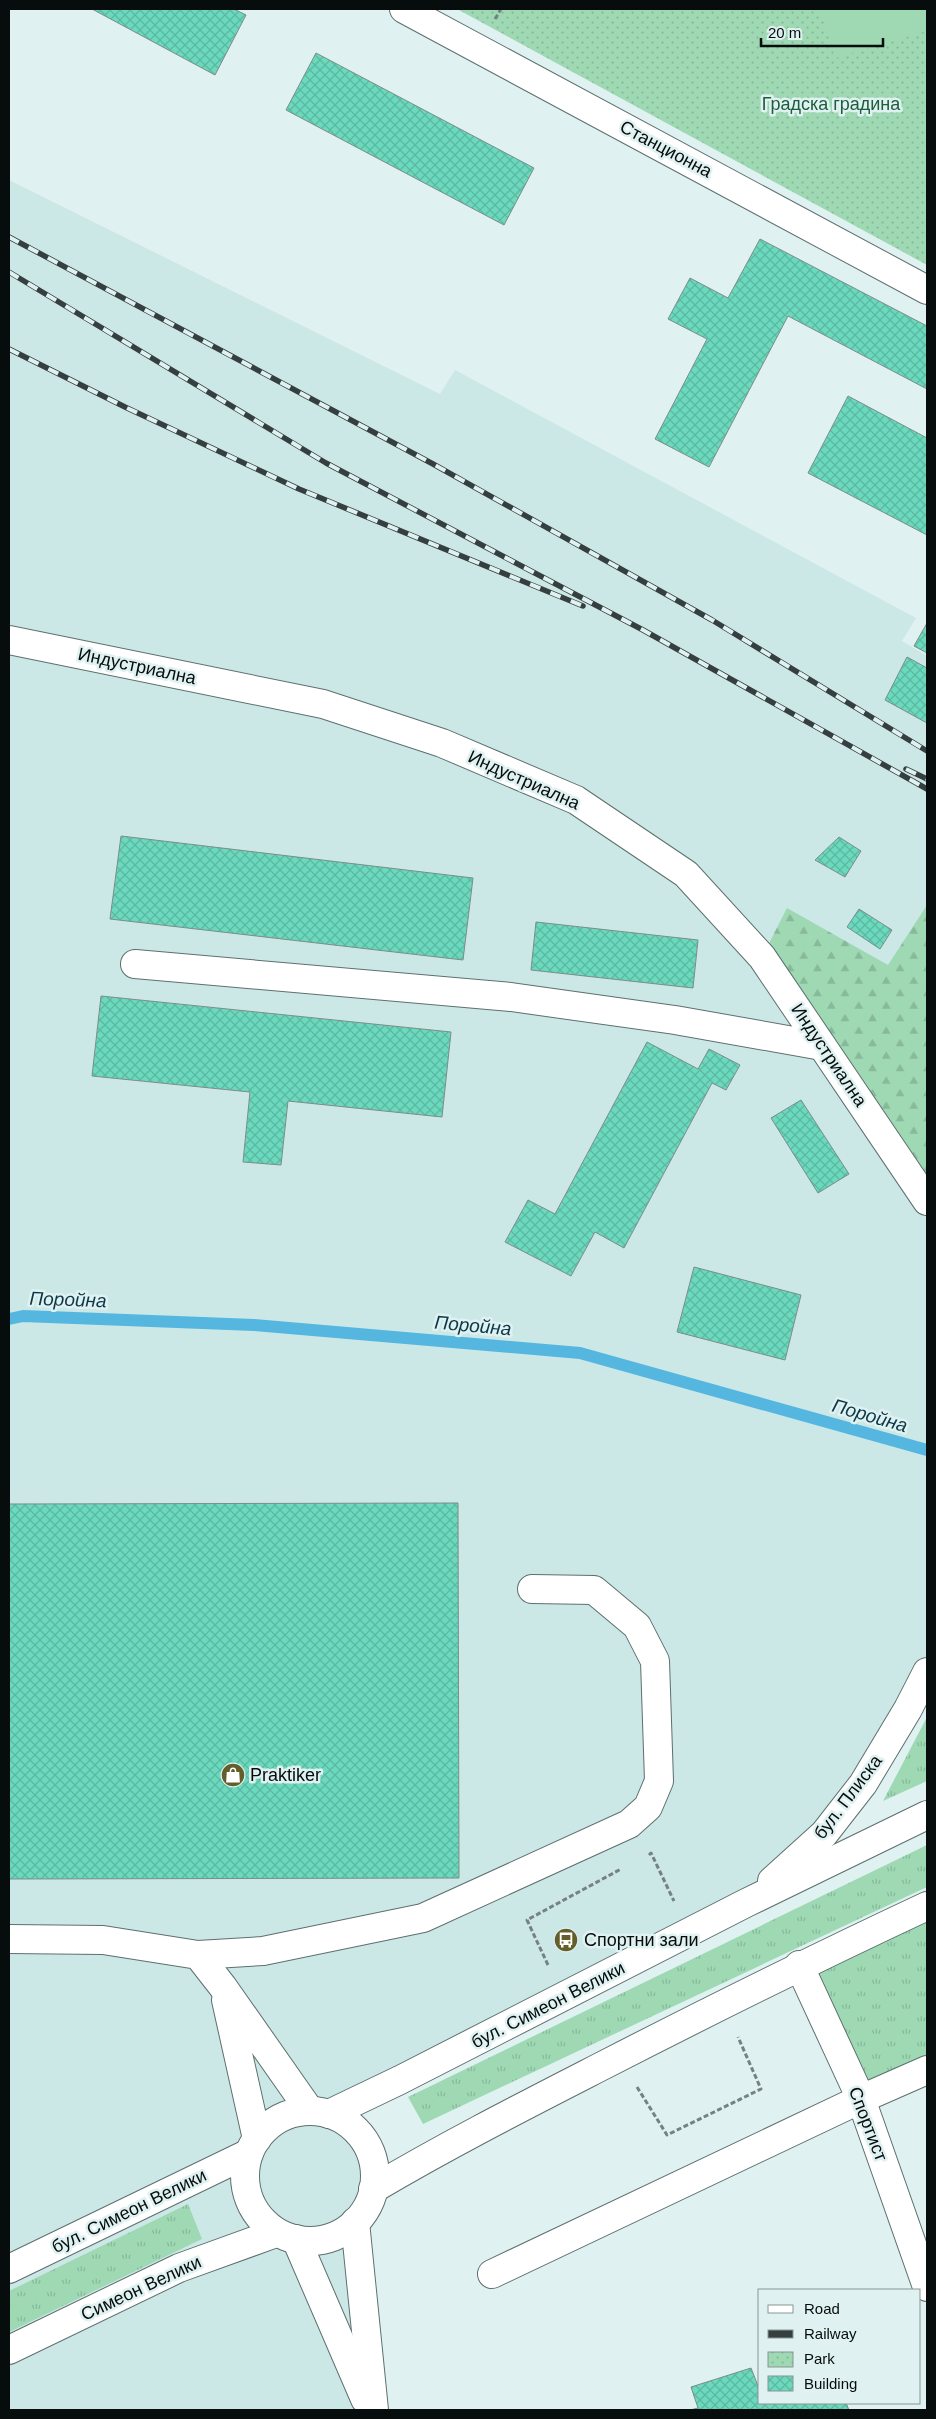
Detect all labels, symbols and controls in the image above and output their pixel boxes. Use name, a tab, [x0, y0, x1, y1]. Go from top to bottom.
scale bar	[761, 15, 884, 47]
text: 20 m	[768, 24, 801, 41]
park label: Градска градина	[762, 94, 901, 114]
street label: Станционна	[617, 116, 716, 182]
street label: Индустриална	[76, 644, 199, 688]
street label: Индустриална	[465, 746, 584, 814]
street label: Индустриална	[787, 1000, 871, 1111]
water label: Поройна	[29, 1288, 107, 1311]
water label: Поройна	[434, 1312, 512, 1339]
water label: Поройна	[830, 1395, 910, 1436]
street label: бул. Плиска	[810, 1750, 887, 1843]
shop icon: Praktiker	[220, 1762, 246, 1788]
place label: Praktiker	[250, 1765, 321, 1785]
bus stop icon: Спортни зали	[553, 1927, 579, 1953]
place label: Спортни зали	[584, 1930, 698, 1950]
street label: бул. Симеон Велики	[468, 1958, 628, 2052]
street label: Спортист	[845, 2084, 891, 2164]
street label: бул. Симеон Велики	[49, 2165, 209, 2257]
street label: Симеон Велики	[78, 2251, 204, 2325]
legend	[758, 2289, 921, 2404]
text: Road	[804, 2300, 840, 2317]
text: Railway	[804, 2325, 857, 2342]
text: Park	[804, 2350, 835, 2367]
text: Building	[804, 2375, 857, 2392]

